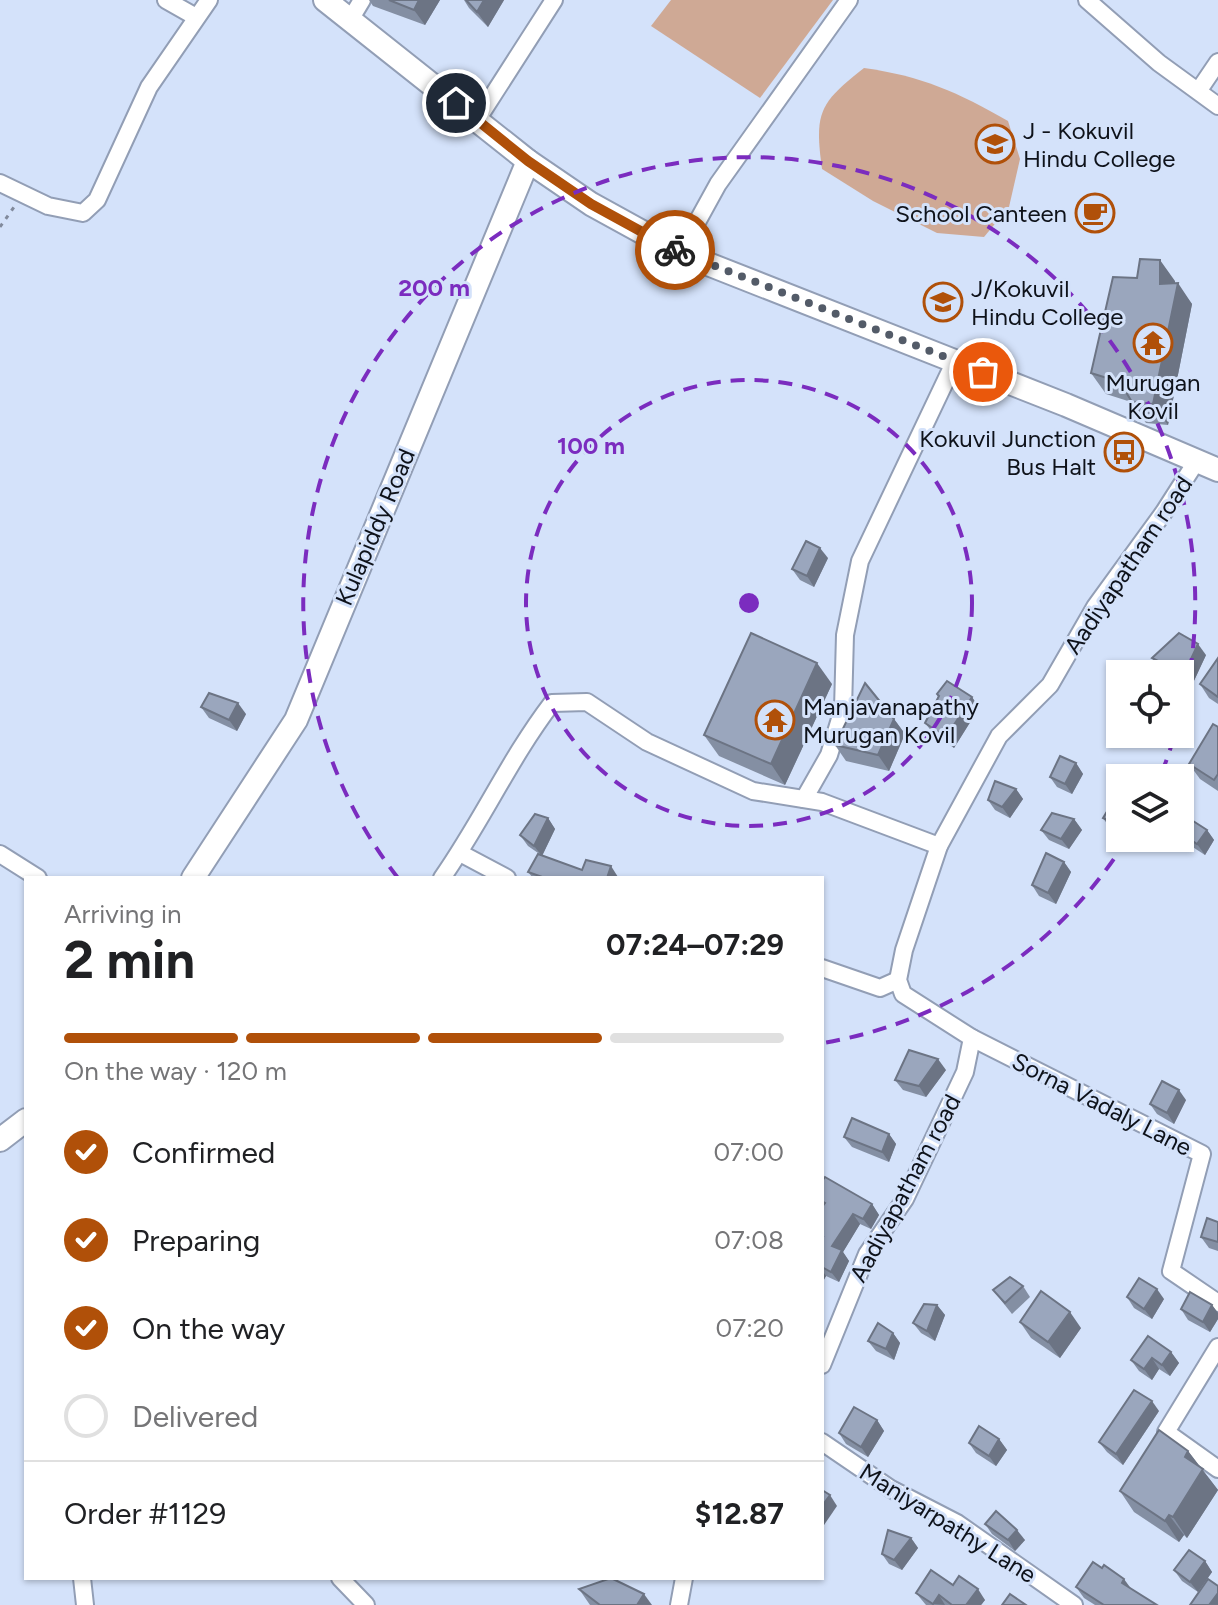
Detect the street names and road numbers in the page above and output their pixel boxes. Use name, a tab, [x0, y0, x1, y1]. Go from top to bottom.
street label: Kulapiddy Road	[329, 444, 421, 610]
street label: Aadiyapatham road	[1058, 471, 1198, 659]
street label: Sorna Vadaly Lane	[1007, 1046, 1197, 1162]
street label: Aadiyapatham road	[843, 1089, 967, 1287]
street label: Maniyarpathy Lane	[854, 1457, 1042, 1589]

